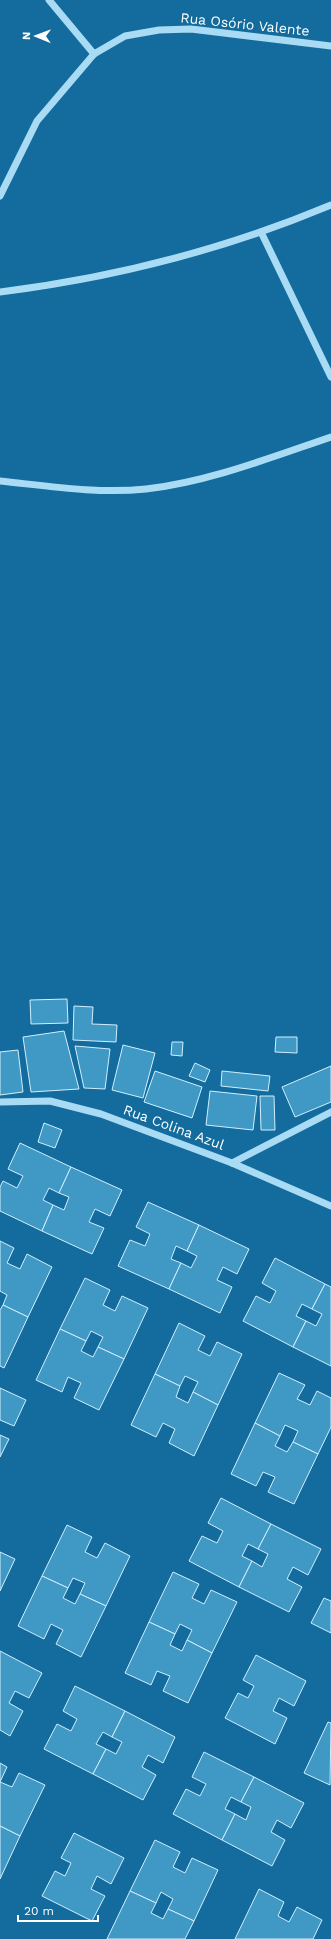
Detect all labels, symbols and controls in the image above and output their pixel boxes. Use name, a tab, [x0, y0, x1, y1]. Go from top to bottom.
street label: Rua Osório Valente	[180, 9, 310, 39]
north arrow	[16, 16, 56, 56]
text: N	[20, 32, 33, 40]
street label: Rua Colina Azul	[121, 1101, 227, 1153]
scale bar	[18, 1897, 98, 1923]
text: 20 m	[24, 1904, 54, 1918]

